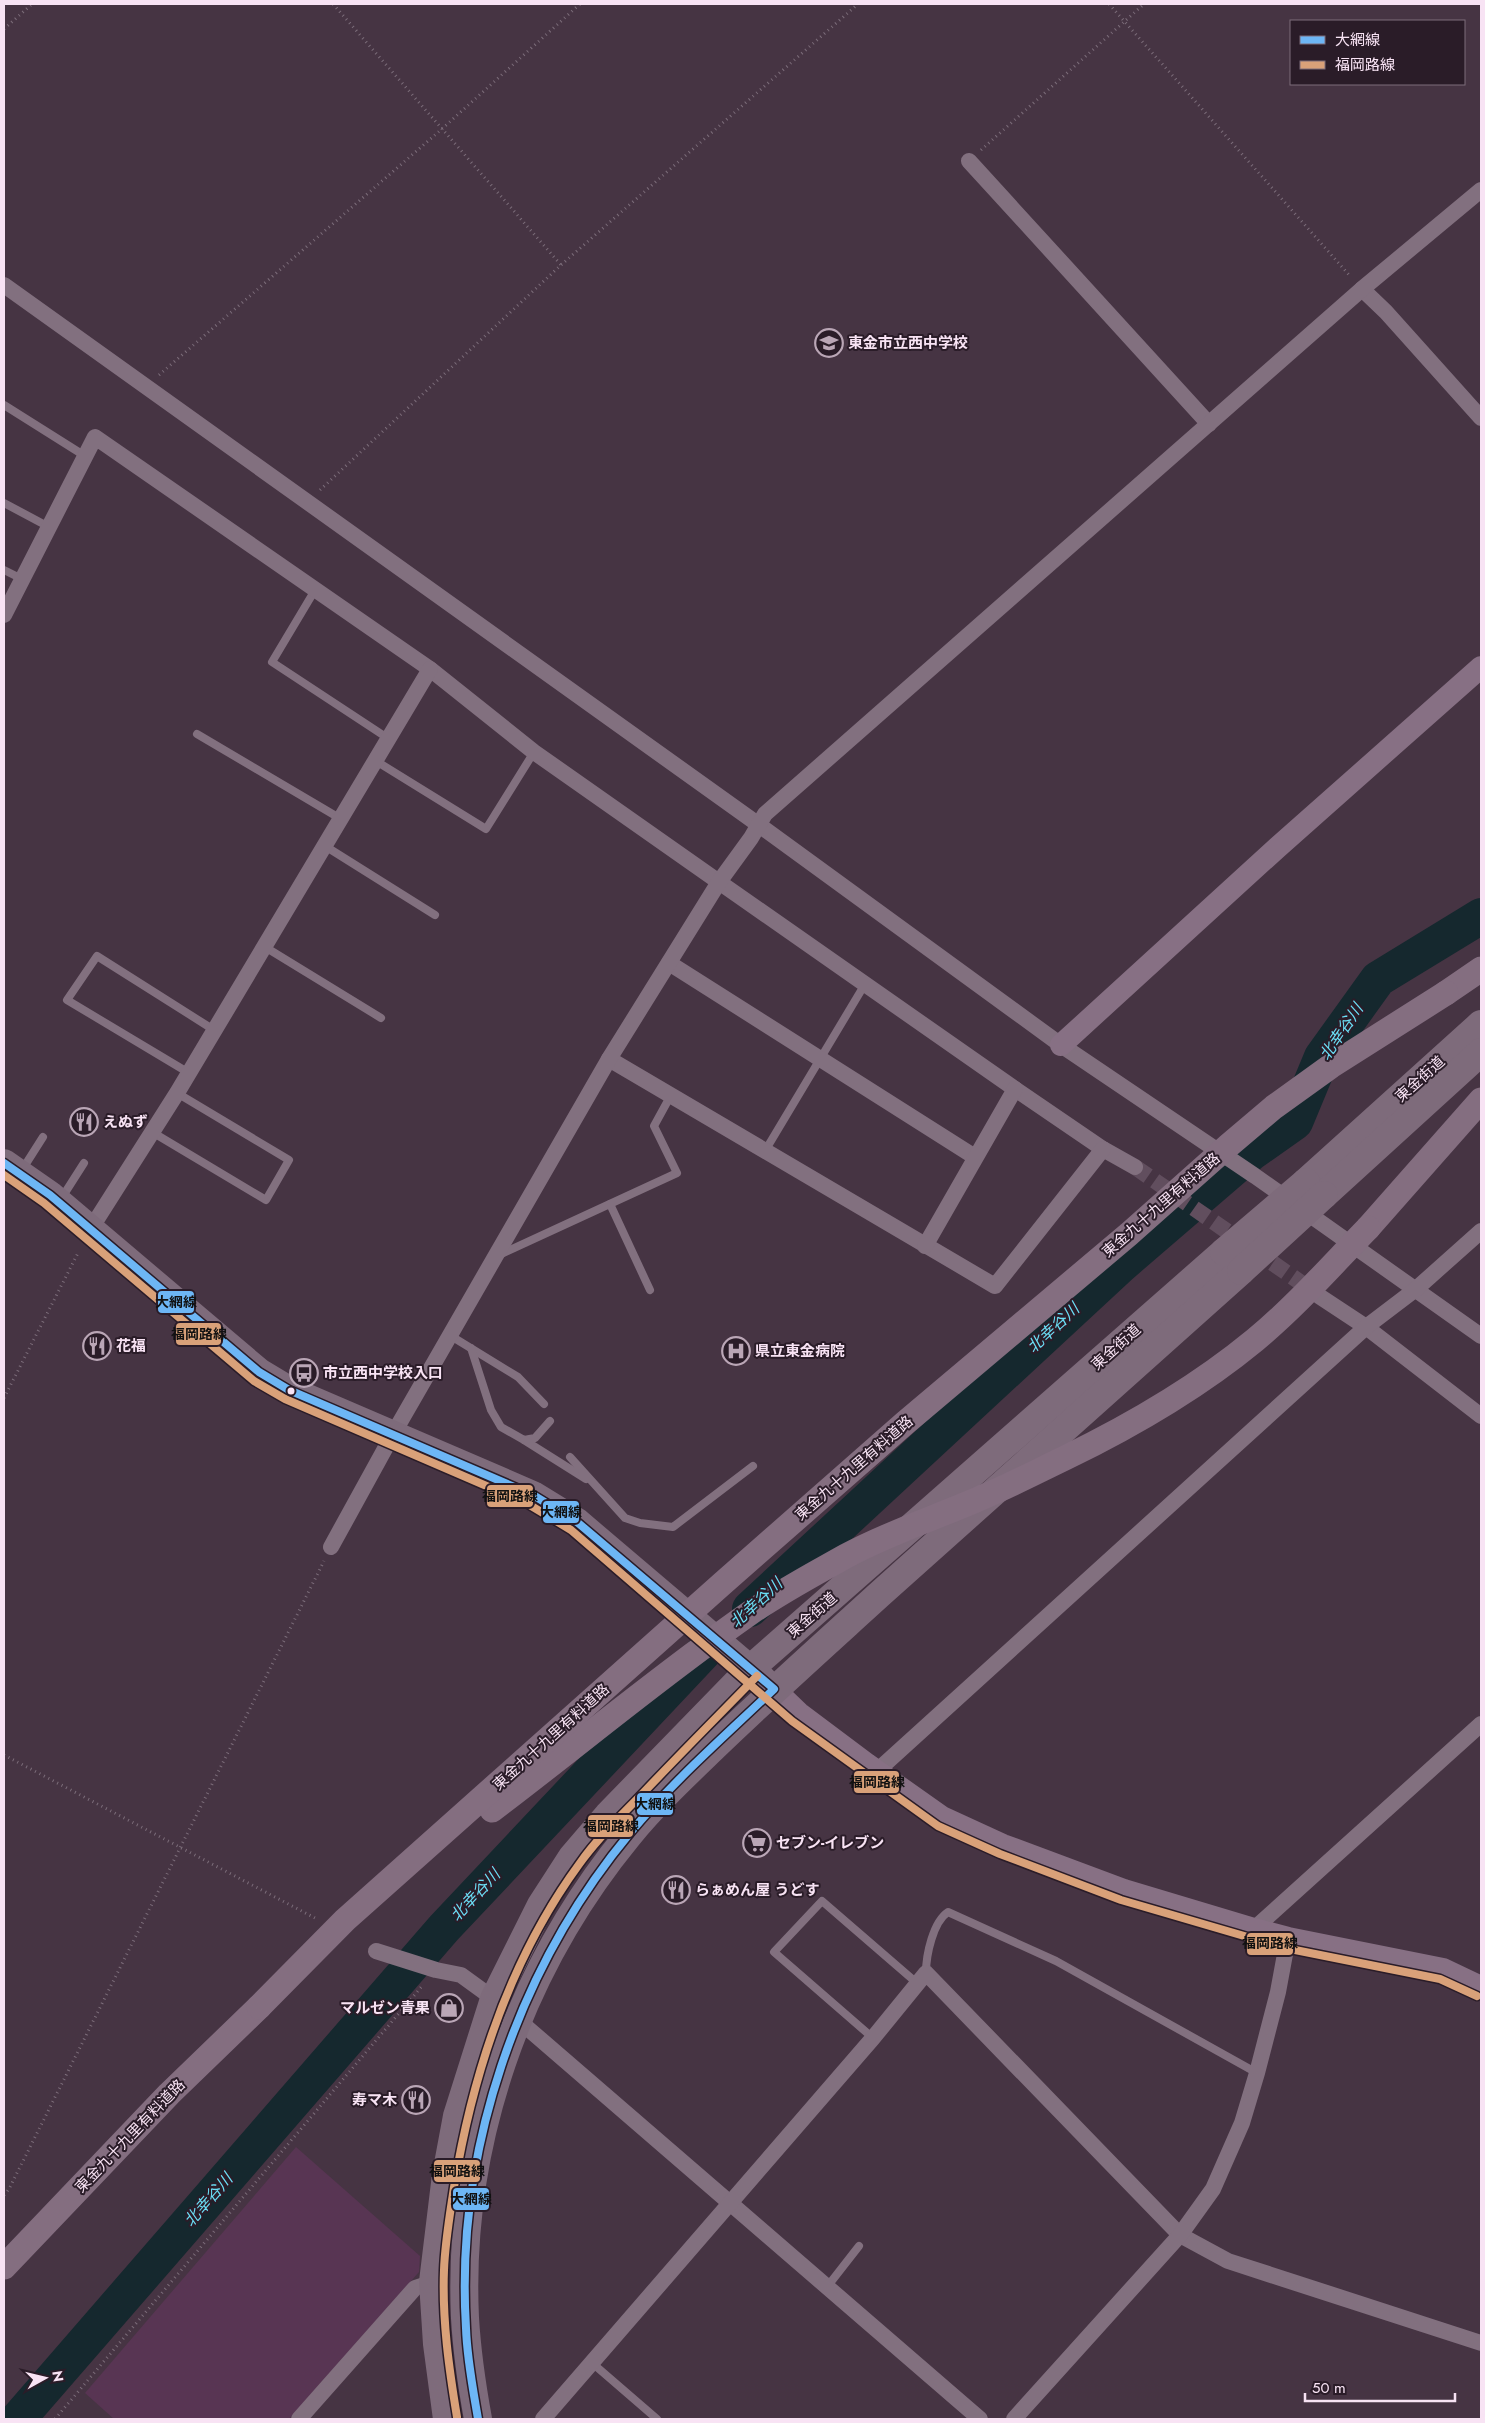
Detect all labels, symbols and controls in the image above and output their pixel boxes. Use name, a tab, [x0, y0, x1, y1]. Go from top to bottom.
legend	[1290, 20, 1465, 85]
text: 大網線	[1335, 29, 1380, 51]
text: 福岡路線	[1335, 54, 1395, 76]
school or university icon: 東金市立西中学校	[814, 328, 844, 358]
place label: 東金市立西中学校	[848, 332, 968, 354]
water label: 北幸谷川	[1314, 997, 1370, 1065]
street label: 東金街道	[1390, 1051, 1450, 1107]
restaurant icon: えぬず	[69, 1107, 99, 1137]
place label: えぬず	[103, 1111, 148, 1133]
street label: 東金九十九里有料道路	[1097, 1147, 1225, 1263]
line badge: 大網線	[157, 1290, 195, 1314]
text: 大網線	[155, 1292, 197, 1312]
water label: 北幸谷川	[1022, 1296, 1086, 1358]
street label: 東金街道	[1086, 1319, 1146, 1375]
line badge: 福岡路線	[175, 1322, 222, 1346]
text: 福岡路線	[171, 1324, 227, 1344]
restaurant icon: 花福	[82, 1331, 112, 1361]
place label: 花福	[116, 1335, 146, 1357]
hospital icon: 県立東金病院	[721, 1336, 751, 1366]
place label: 県立東金病院	[755, 1340, 845, 1362]
bus stop icon: 市立西中学校入口	[289, 1358, 319, 1388]
place label: 市立西中学校入口	[323, 1362, 443, 1384]
unlabelled marker	[286, 1386, 296, 1396]
street label: 東金九十九里有料道路	[790, 1410, 918, 1526]
line badge: 福岡路線	[486, 1484, 534, 1508]
text: 福岡路線	[482, 1486, 538, 1506]
line badge: 大網線	[542, 1500, 580, 1524]
text: 大網線	[540, 1502, 582, 1522]
water label: 北幸谷川	[725, 1571, 789, 1633]
street label: 東金街道	[782, 1587, 842, 1643]
street label: 東金九十九里有料道路	[488, 1679, 614, 1795]
line badge: 福岡路線	[853, 1770, 900, 1794]
text: 福岡路線	[849, 1772, 905, 1792]
line badge: 大網線	[636, 1792, 674, 1816]
text: 大網線	[634, 1794, 676, 1814]
line badge: 福岡路線	[587, 1814, 634, 1838]
text: 福岡路線	[583, 1816, 639, 1836]
supermarket icon: セブン-イレブン	[742, 1828, 772, 1858]
place label: セブン-イレブン	[776, 1832, 884, 1854]
water label: 北幸谷川	[445, 1862, 507, 1926]
restaurant icon: らぁめん屋 うどす	[661, 1875, 691, 1905]
place label: らぁめん屋 うどす	[695, 1879, 820, 1901]
line badge: 福岡路線	[1246, 1932, 1294, 1956]
text: 福岡路線	[1242, 1933, 1298, 1953]
shop icon: マルゼン青果	[434, 1993, 464, 2023]
place label: マルゼン青果	[340, 1997, 430, 2019]
street label: 東金九十九里有料道路	[70, 2074, 190, 2198]
restaurant icon: 寿マ木	[401, 2085, 431, 2115]
place label: 寿マ木	[352, 2089, 397, 2111]
line badge: 福岡路線	[433, 2159, 481, 2183]
text: 福岡路線	[429, 2161, 485, 2181]
water label: 北幸谷川	[178, 2167, 239, 2232]
line badge: 大網線	[452, 2187, 490, 2211]
text: 大網線	[450, 2189, 492, 2209]
north arrow	[20, 2353, 70, 2403]
text: N	[47, 2369, 69, 2383]
scale bar	[1305, 2370, 1455, 2402]
text: 50 m	[1312, 2377, 1346, 2399]

